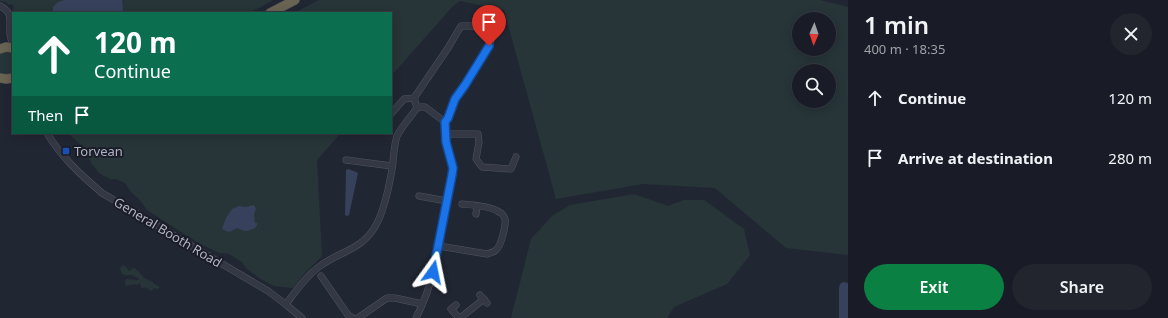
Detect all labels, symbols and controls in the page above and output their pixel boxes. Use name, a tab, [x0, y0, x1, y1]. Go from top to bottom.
pin	[472, 5, 506, 46]
text: 1 min	[864, 8, 929, 41]
icon: arrive	[478, 11, 500, 33]
north arrow	[792, 12, 836, 56]
map controls	[792, 12, 836, 108]
button: close	[1110, 13, 1152, 55]
text: 120 m	[94, 23, 177, 61]
icon: ahead	[28, 28, 80, 80]
text: 400 m · 18:35	[864, 40, 945, 58]
text: Continue	[94, 59, 171, 83]
button: search	[792, 64, 836, 108]
icon: ahead	[864, 87, 886, 109]
text: Continue	[898, 88, 966, 108]
text: 120 m	[1108, 88, 1152, 108]
icon: arrive	[71, 104, 93, 126]
text: Then	[28, 105, 63, 125]
place label: Torvean	[74, 142, 123, 160]
marker: Torvean	[61, 146, 71, 156]
icon: arrive	[864, 147, 886, 169]
text: Arrive at destination	[898, 148, 1053, 168]
text: 280 m	[1108, 148, 1152, 168]
street label: General Booth Road	[111, 193, 225, 271]
position arrow	[412, 251, 454, 293]
button: Exit	[864, 264, 1004, 310]
button: Share	[1012, 264, 1152, 310]

